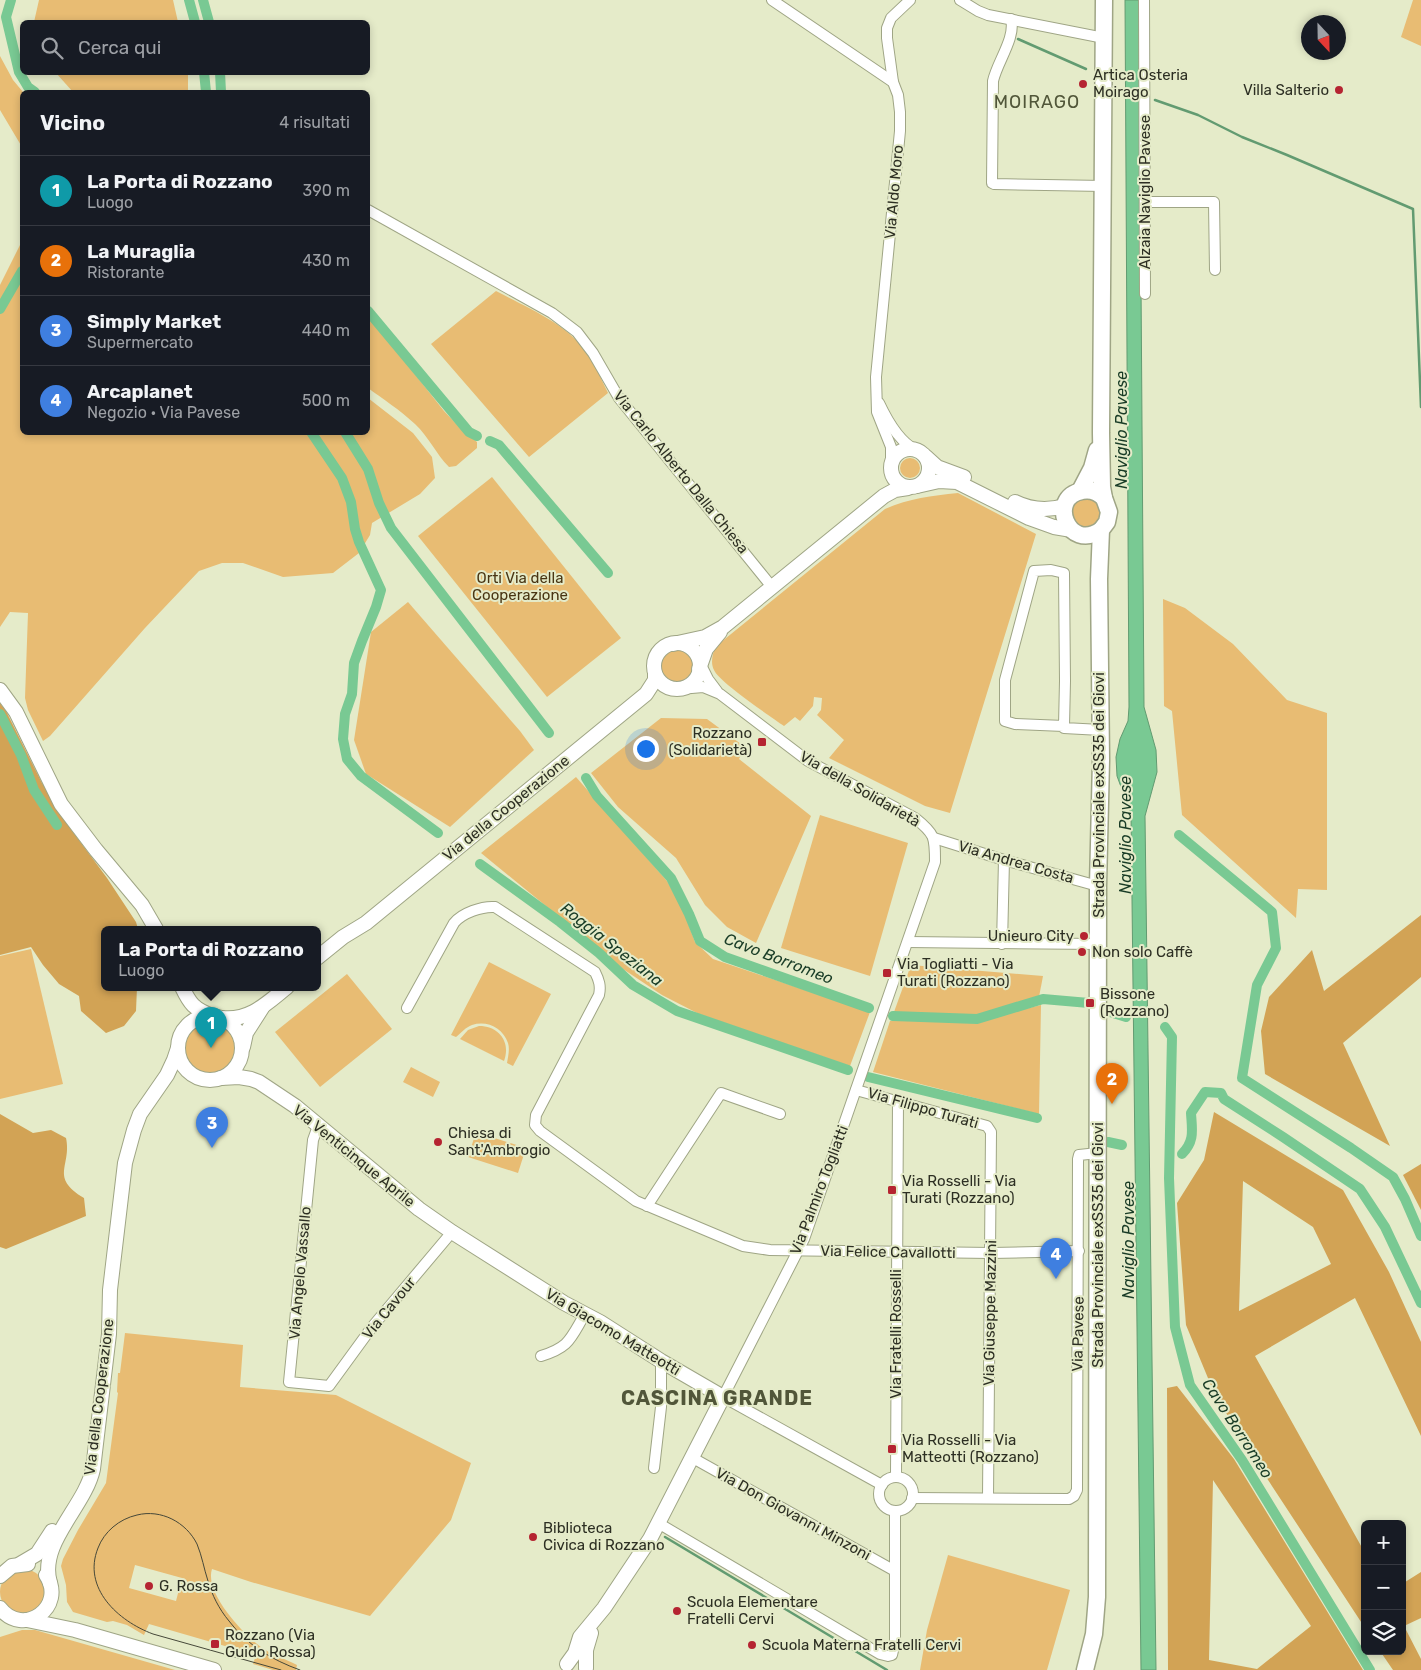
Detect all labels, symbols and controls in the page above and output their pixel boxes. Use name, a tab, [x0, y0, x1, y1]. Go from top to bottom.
north arrow	[1301, 15, 1346, 60]
search box	[20, 20, 370, 75]
icon: search	[38, 34, 66, 62]
text: Cerca qui	[78, 36, 161, 59]
place label: Artica Osteria Moirago	[1093, 66, 1188, 101]
marker: Artica Osteria Moirago	[1077, 78, 1089, 90]
place label: Villa Salterio	[1243, 81, 1329, 99]
marker: Villa Salterio	[1333, 84, 1345, 96]
district label: MOIRAGO	[994, 91, 1080, 113]
text: Vicino	[40, 110, 105, 135]
text: 4 risultati	[279, 113, 350, 132]
street label: Alzaia Naviglio Pavese	[1136, 115, 1154, 269]
street label: Via Aldo Moro	[881, 144, 907, 240]
text: La Porta di Rozzano	[87, 170, 273, 193]
text: 1	[52, 181, 60, 200]
text: 390 m	[303, 181, 350, 200]
text: Luogo	[87, 193, 133, 212]
text: La Muraglia	[87, 240, 195, 263]
text: 2	[51, 251, 61, 270]
text: 430 m	[302, 251, 350, 270]
text: Ristorante	[87, 263, 165, 282]
text: Simply Market	[87, 310, 221, 333]
text: 3	[51, 321, 61, 340]
text: 440 m	[302, 321, 350, 340]
text: Supermercato	[87, 333, 193, 352]
water label: Naviglio Pavese	[1112, 371, 1131, 489]
text: Arcaplanet	[87, 380, 193, 403]
street label: Via Carlo Alberto Dalla Chiesa	[610, 387, 752, 557]
text: 4	[51, 391, 61, 410]
text: 500 m	[302, 391, 350, 410]
text: Negozio · Via Pavese	[87, 403, 240, 422]
park label: Orti Via della Cooperazione	[472, 569, 568, 604]
street label: Strada Provinciale exSS35 dei Giovi	[1090, 672, 1108, 918]
place label: Rozzano (Solidarietà)	[668, 724, 752, 759]
your location	[633, 736, 659, 762]
marker: Rozzano (Solidarietà)	[756, 736, 768, 748]
street label: Via della Solidarietà	[797, 747, 923, 831]
street label: Via della Cooperazione	[439, 751, 573, 865]
water label: Naviglio Pavese	[1116, 776, 1135, 894]
street label: Via Andrea Costa	[956, 837, 1076, 887]
water label: Roggia Speziana	[557, 899, 667, 990]
popup	[101, 926, 321, 991]
place label: Unieuro City	[988, 927, 1074, 945]
water label: Cavo Borromeo	[722, 929, 836, 988]
marker: Unieuro City	[1078, 930, 1090, 942]
text: La Porta di Rozzano	[118, 938, 304, 961]
place label: Non solo Caffè	[1092, 943, 1193, 961]
marker: Non solo Caffè	[1076, 946, 1088, 958]
place label: Via Togliatti - Via Turati (Rozzano)	[897, 955, 1014, 990]
text: Luogo	[118, 961, 164, 980]
marker: Via Togliatti - Via Turati (Rozzano)	[881, 967, 893, 979]
place label: Bissone (Rozzano)	[1100, 985, 1169, 1020]
marker: Bissone (Rozzano)	[1084, 997, 1096, 1009]
pin: 1	[195, 1007, 227, 1048]
pin: 2	[1096, 1063, 1128, 1104]
street label: Via Filippo Turati	[865, 1084, 981, 1132]
street label: Via Venticinque Aprile	[289, 1101, 419, 1211]
pin: 3	[196, 1107, 228, 1148]
street label: Strada Provinciale exSS35 dei Giovi	[1089, 1122, 1107, 1368]
street label: Via Palmiro Togliatti	[786, 1123, 852, 1257]
place label: Chiesa di Sant'Ambrogio	[448, 1124, 550, 1159]
marker: Chiesa di Sant'Ambrogio	[432, 1136, 444, 1148]
place label: Via Rosselli - Via Turati (Rozzano)	[902, 1172, 1016, 1207]
water label: Naviglio Pavese	[1119, 1181, 1138, 1299]
marker: Via Rosselli - Via Turati (Rozzano)	[886, 1184, 898, 1196]
street label: Via Angelo Vassallo	[285, 1206, 315, 1340]
pin: 4	[1040, 1238, 1072, 1279]
street label: Via Giuseppe Mazzini	[980, 1240, 1000, 1386]
street label: Via Felice Cavallotti	[820, 1242, 956, 1262]
street label: Via Fratelli Rosselli	[887, 1269, 905, 1399]
street label: Via Cavour	[358, 1273, 420, 1343]
street label: Via Giacomo Matteotti	[542, 1285, 684, 1379]
street label: Via Pavese	[1068, 1296, 1088, 1372]
street label: Via della Cooperazione	[80, 1318, 118, 1476]
water label: Cavo Borromeo	[1198, 1375, 1277, 1482]
district label: CASCINA GRANDE	[621, 1386, 813, 1410]
place label: Via Rosselli - Via Matteotti (Rozzano)	[902, 1431, 1039, 1466]
marker: Via Rosselli - Via Matteotti (Rozzano)	[886, 1443, 898, 1455]
street label: Via Don Giovanni Minzoni	[712, 1464, 874, 1564]
place label: Biblioteca Civica di Rozzano	[543, 1519, 665, 1554]
map controls	[1361, 1520, 1406, 1655]
button: +	[1361, 1520, 1406, 1565]
marker: Biblioteca Civica di Rozzano	[527, 1531, 539, 1543]
button: −	[1361, 1565, 1406, 1610]
place label: G. Rossa	[159, 1577, 218, 1595]
marker: G. Rossa	[143, 1580, 155, 1592]
place label: Scuola Elementare Fratelli Cervi	[687, 1593, 818, 1628]
marker: Scuola Elementare Fratelli Cervi	[671, 1605, 683, 1617]
button: layers	[1361, 1610, 1406, 1655]
place label: Rozzano (Via Guido Rossa)	[225, 1626, 316, 1661]
place label: Scuola Materna Fratelli Cervi	[762, 1636, 961, 1654]
marker: Rozzano (Via Guido Rossa)	[209, 1638, 221, 1650]
marker: Scuola Materna Fratelli Cervi	[746, 1639, 758, 1651]

